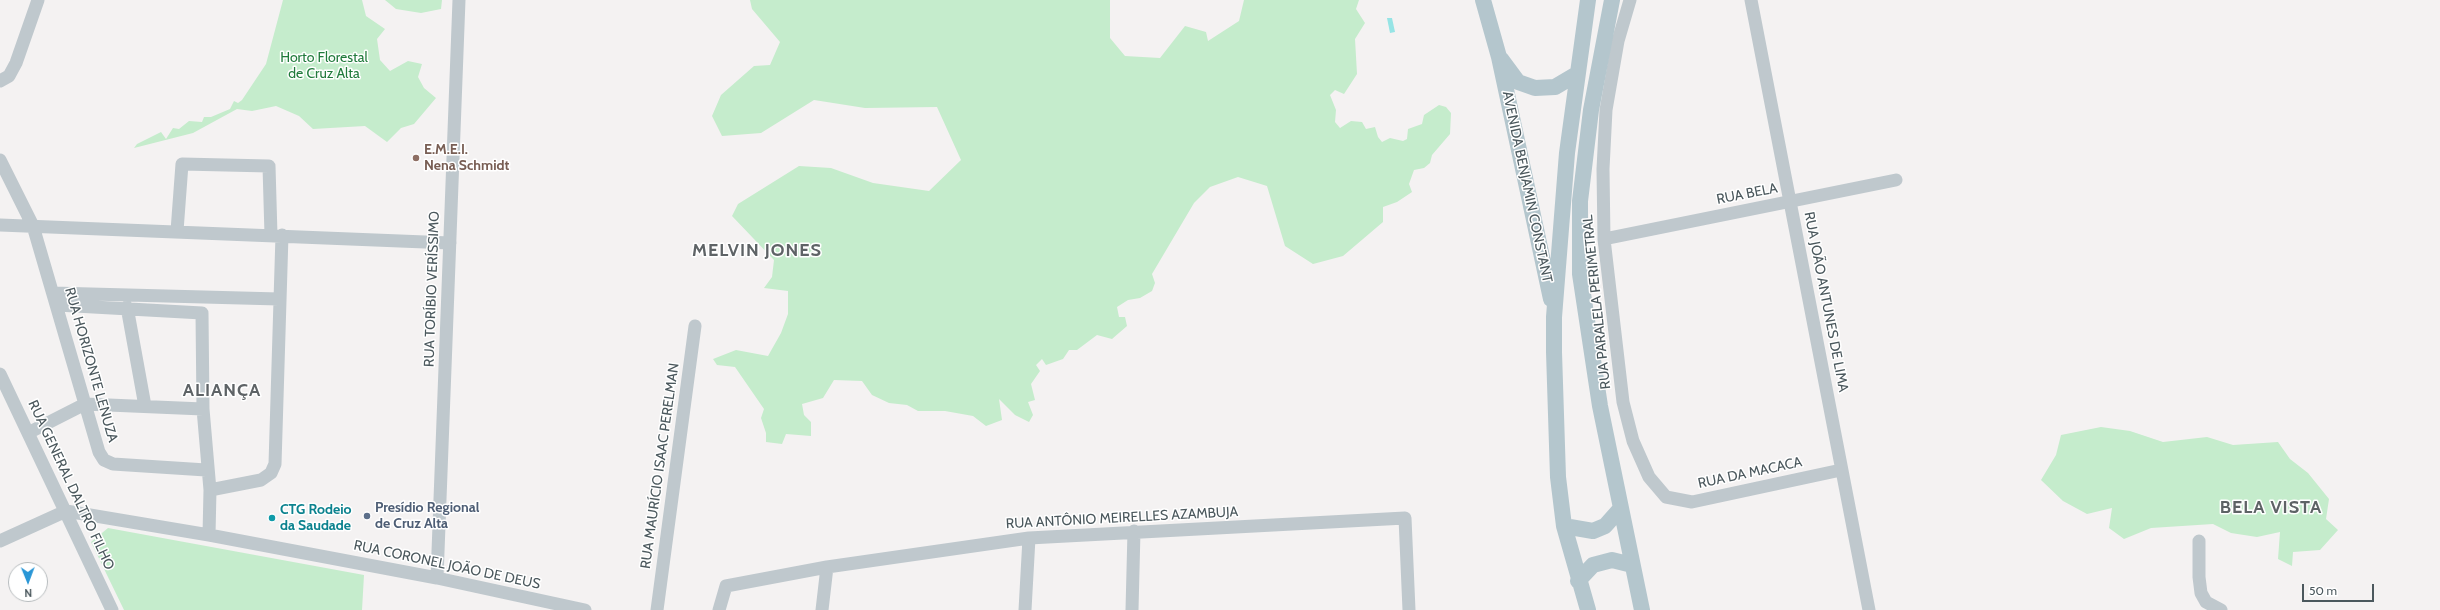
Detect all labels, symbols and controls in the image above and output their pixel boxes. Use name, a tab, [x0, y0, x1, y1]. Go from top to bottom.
park label: Horto Florestal de Cruz Alta	[280, 50, 368, 82]
street label: AVENIDA BENJAMIN CONSTANT	[1498, 90, 1556, 284]
place label: E.M.E.I. Nena Schmidt	[424, 142, 509, 174]
marker: E.M.E.I. Nena Schmidt	[411, 153, 421, 163]
street label: RUA BELA	[1715, 180, 1779, 208]
street label: RUA JOÃO ANTUNES DE LIMA	[1800, 210, 1852, 394]
street label: RUA TORÍBIO VERÍSSIMO	[421, 211, 443, 367]
street label: RUA PARALELA PERIMETRAL	[1579, 214, 1615, 390]
district label: MELVIN JONES	[692, 240, 822, 262]
street label: RUA HORIZONTE LENUZA	[61, 286, 121, 444]
street label: RUA MAURÍCIO ISAAC PERELMAN	[637, 362, 683, 570]
district label: ALIANÇA	[183, 380, 261, 402]
street label: RUA GENERAL DALTRO FILHO	[24, 398, 118, 572]
street label: RUA DA MACACA	[1696, 454, 1804, 492]
district label: BELA VISTA	[2220, 497, 2322, 519]
place label: Presídio Regional de Cruz Alta	[375, 500, 479, 532]
place label: CTG Rodeio da Saudade	[280, 502, 352, 534]
street label: RUA ANTÔNIO MEIRELLES AZAMBUJA	[1005, 504, 1239, 532]
marker: Presídio Regional de Cruz Alta	[362, 511, 372, 521]
marker: CTG Rodeio da Saudade	[267, 513, 277, 523]
street label: RUA CORONEL JOÃO DE DEUS	[352, 537, 542, 593]
north arrow	[8, 562, 48, 602]
scale bar	[2304, 576, 2376, 602]
text: 50 m	[2309, 583, 2337, 598]
text: N	[24, 586, 32, 600]

